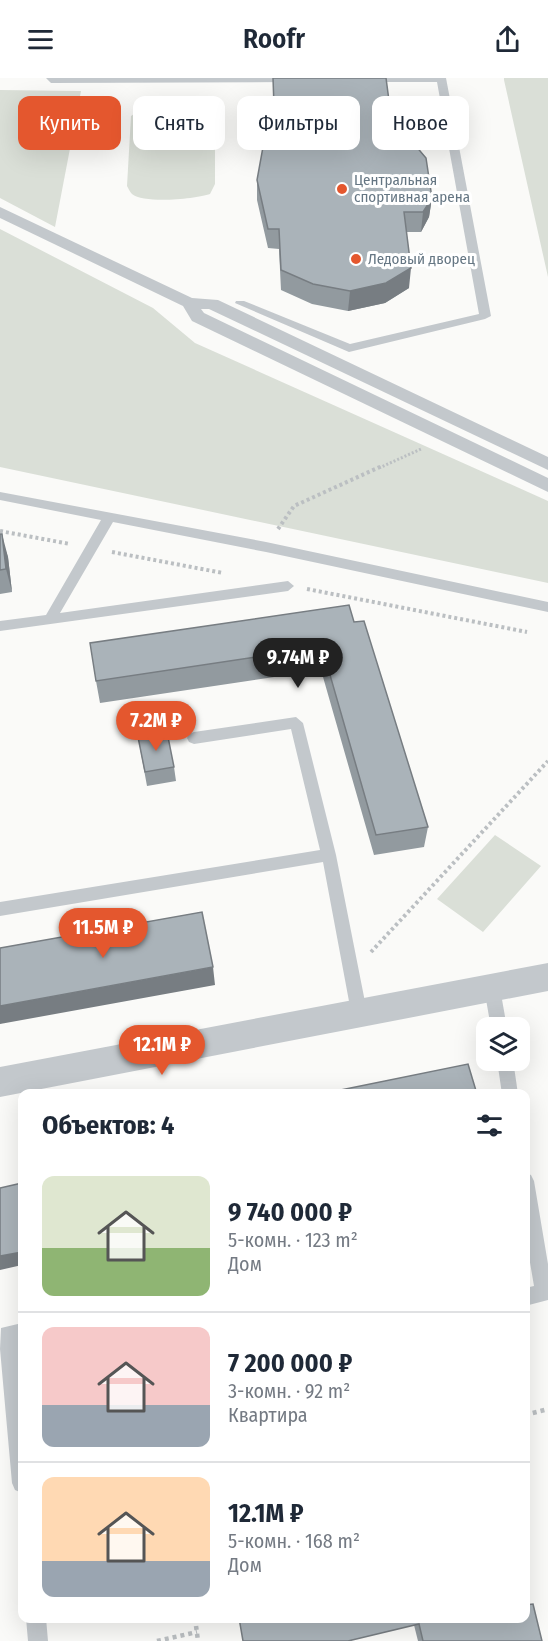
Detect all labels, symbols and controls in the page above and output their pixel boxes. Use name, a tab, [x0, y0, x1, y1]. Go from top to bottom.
icon: menu	[24, 23, 57, 56]
text: Roofr	[243, 23, 305, 55]
icon: share	[491, 23, 524, 56]
chip: Купить	[18, 96, 121, 150]
chip: Снять	[133, 96, 225, 150]
chip: Фильтры	[237, 96, 360, 150]
chip: Новое	[372, 96, 469, 150]
place label: Центральная спортивная арена	[354, 171, 470, 206]
marker: Центральная спортивная арена	[335, 182, 349, 196]
place label: Ледовый дворец	[368, 250, 475, 268]
marker: Ледовый дворец	[349, 252, 363, 266]
pin: 9.74M ₽	[243, 638, 353, 689]
text: 9.74M ₽	[267, 645, 329, 669]
pin: 7.2M ₽	[107, 701, 205, 752]
text: 7.2M ₽	[130, 708, 182, 732]
pin: 11.5M ₽	[48, 908, 158, 959]
text: 11.5M ₽	[73, 915, 133, 939]
map controls	[476, 1017, 530, 1071]
button: layers	[476, 1017, 530, 1071]
pin: 12.1M ₽	[107, 1025, 217, 1076]
text: 12.1M ₽	[133, 1032, 191, 1056]
icon: filters	[473, 1109, 506, 1142]
text: Объектов: 4	[42, 1110, 174, 1141]
text: 9 740 000 ₽	[228, 1197, 352, 1228]
icon: home	[90, 1200, 162, 1272]
text: 5-комн. · 123 m²	[228, 1228, 358, 1252]
text: Дом	[228, 1252, 262, 1276]
text: 7 200 000 ₽	[228, 1348, 352, 1379]
icon: home	[90, 1351, 162, 1423]
text: 3-комн. · 92 m²	[228, 1379, 350, 1403]
text: Квартира	[228, 1403, 308, 1427]
text: 12.1M ₽	[228, 1498, 304, 1529]
icon: home	[90, 1501, 162, 1573]
text: 5-комн. · 168 m²	[228, 1529, 360, 1553]
text: Дом	[228, 1553, 262, 1577]

